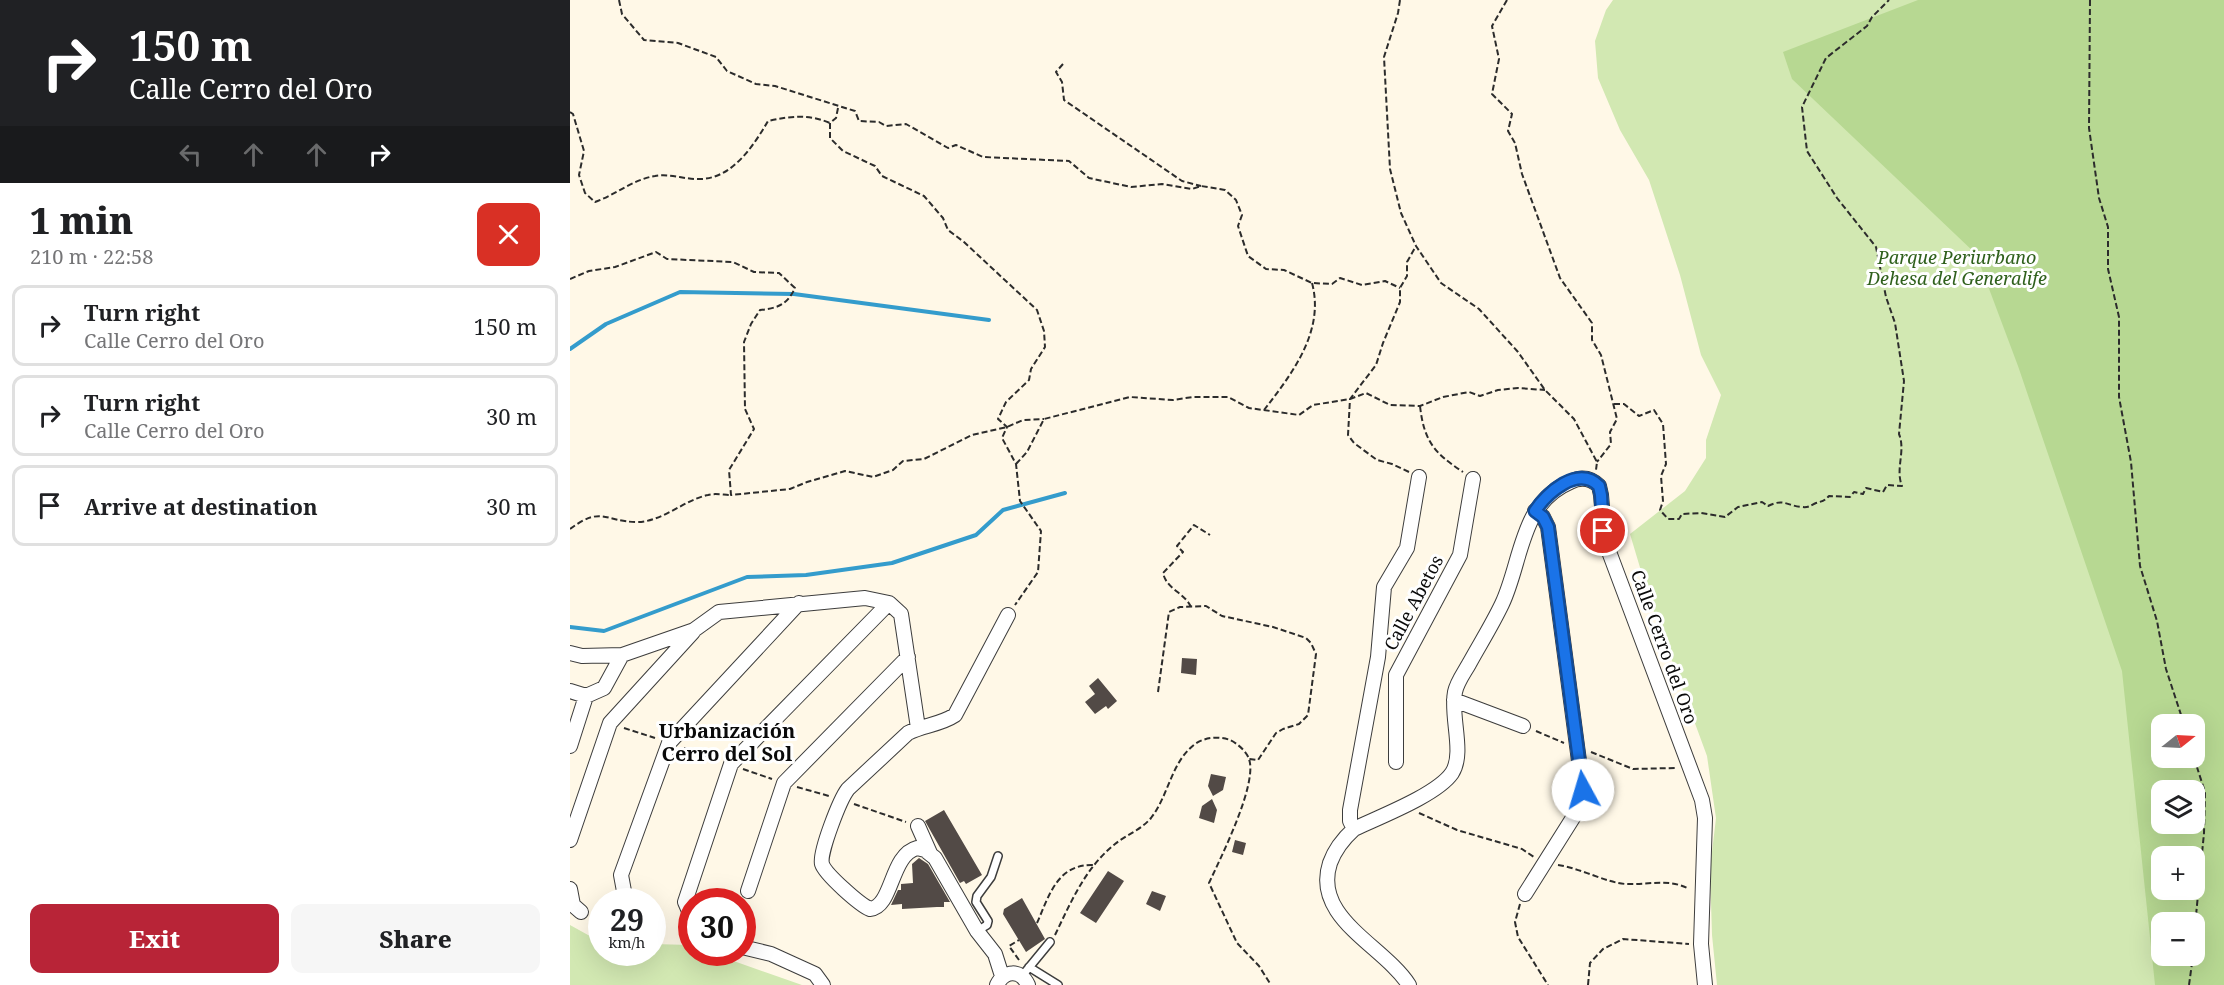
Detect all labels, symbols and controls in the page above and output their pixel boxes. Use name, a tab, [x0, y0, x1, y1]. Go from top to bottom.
text: 150 m	[129, 16, 253, 73]
icon: right	[30, 24, 108, 102]
text: Calle Cerro del Oro	[129, 70, 373, 107]
icon: left	[174, 138, 207, 171]
icon: ahead	[237, 138, 270, 171]
icon: ahead	[300, 138, 333, 171]
icon: right	[363, 138, 396, 171]
text: 1 min	[30, 196, 133, 245]
button: close	[477, 203, 540, 266]
text: 210 m · 22:58	[30, 243, 153, 270]
park label: Parque Periurbano Dehesa del Generalife	[1866, 245, 2047, 290]
text: Turn right	[84, 297, 200, 327]
icon: right	[33, 309, 66, 342]
text: 150 m	[474, 311, 537, 341]
text: Calle Cerro del Oro	[84, 327, 265, 354]
text: Turn right	[84, 387, 200, 417]
icon: right	[33, 399, 66, 432]
text: 30 m	[486, 401, 537, 431]
text: Calle Cerro del Oro	[84, 417, 265, 444]
icon: arrive	[33, 489, 66, 522]
text: Arrive at destination	[84, 491, 318, 521]
text: 30 m	[486, 491, 537, 521]
pin	[1577, 505, 1628, 556]
icon: arrive	[1586, 514, 1619, 547]
street label: Calle Abetos	[1378, 551, 1448, 654]
street label: Calle Cerro del Oro	[1626, 566, 1704, 727]
north arrow	[2151, 714, 2205, 768]
map controls	[2151, 714, 2205, 966]
district label: Urbanización Cerro del Sol	[659, 717, 795, 767]
position arrow	[1551, 758, 1615, 822]
button: layers	[2151, 780, 2205, 834]
button: +	[2151, 846, 2205, 900]
speed limit sign: 30	[678, 888, 756, 966]
text: 29	[610, 899, 644, 940]
button: Exit	[30, 904, 279, 973]
button: Share	[291, 904, 540, 973]
button: −	[2151, 912, 2205, 966]
text: km/h	[609, 932, 645, 952]

